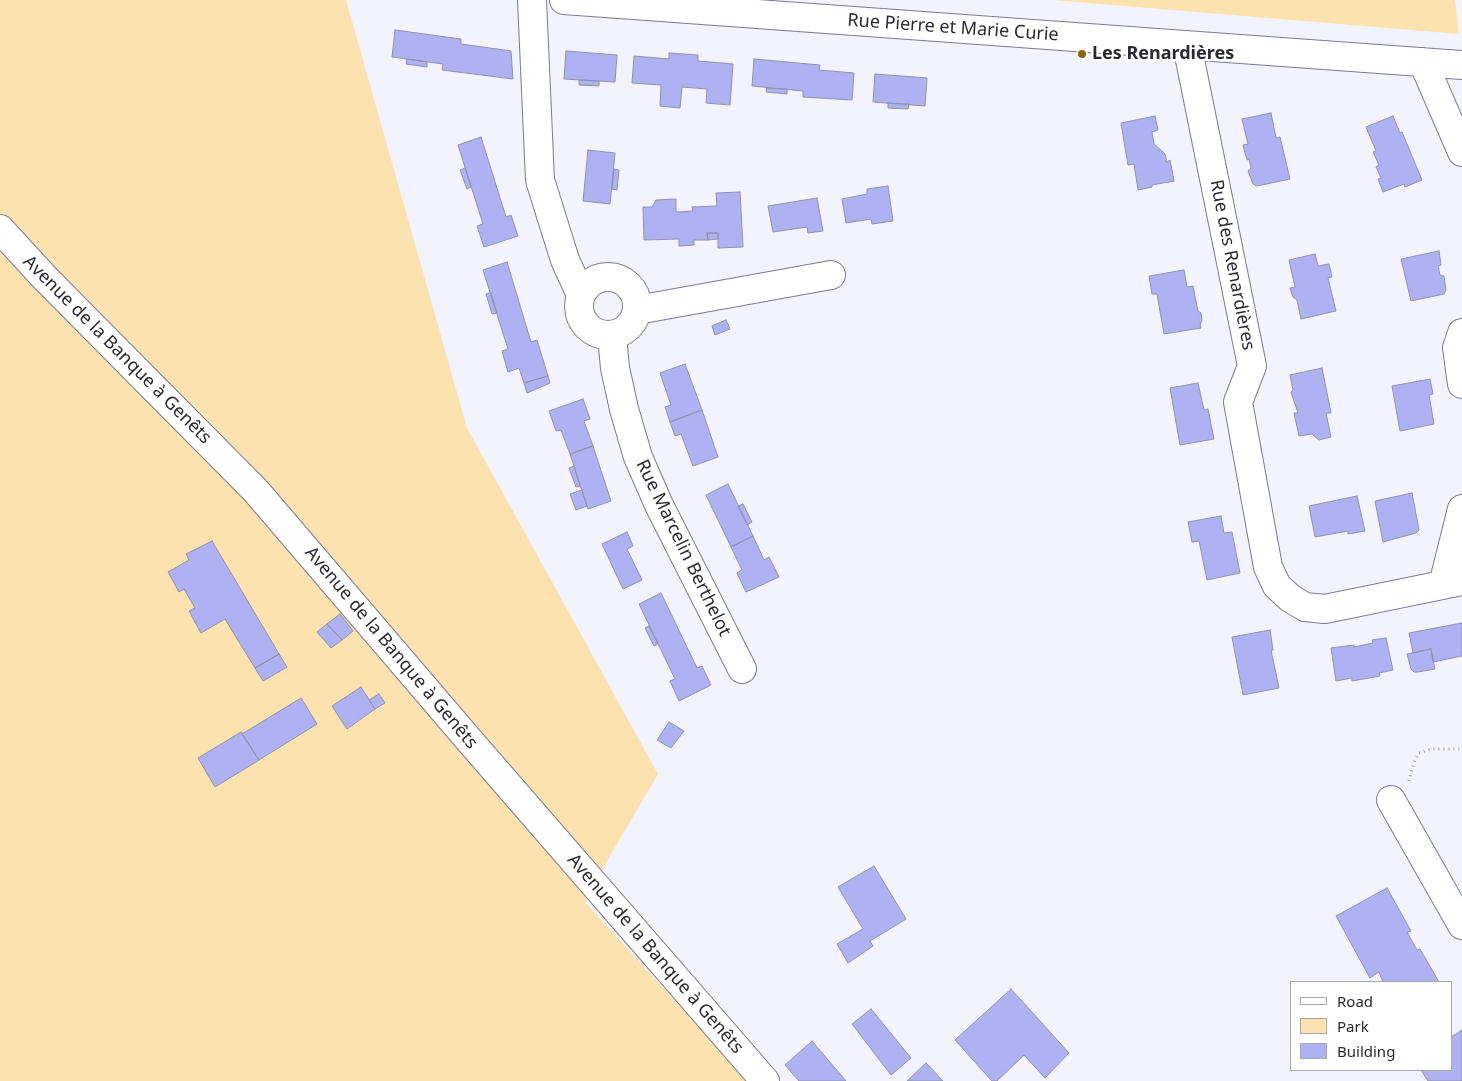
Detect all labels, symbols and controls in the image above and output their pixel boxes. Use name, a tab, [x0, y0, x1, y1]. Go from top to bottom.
street label: Rue Pierre et Marie Curie	[847, 10, 1059, 46]
place label: Les Renardières	[1092, 43, 1234, 65]
marker: Les Renardières	[1076, 48, 1088, 60]
street label: Rue des Renardières	[1205, 178, 1259, 352]
street label: Avenue de la Banque à Genêts	[18, 251, 216, 449]
street label: Rue Marcelin Berthelot	[631, 456, 735, 640]
street label: Avenue de la Banque à Genêts	[300, 542, 482, 754]
street label: Avenue de la Banque à Genêts	[562, 850, 748, 1058]
legend	[1290, 981, 1452, 1071]
text: Road	[1337, 991, 1373, 1011]
text: Park	[1337, 1016, 1369, 1036]
text: Building	[1337, 1041, 1395, 1061]

